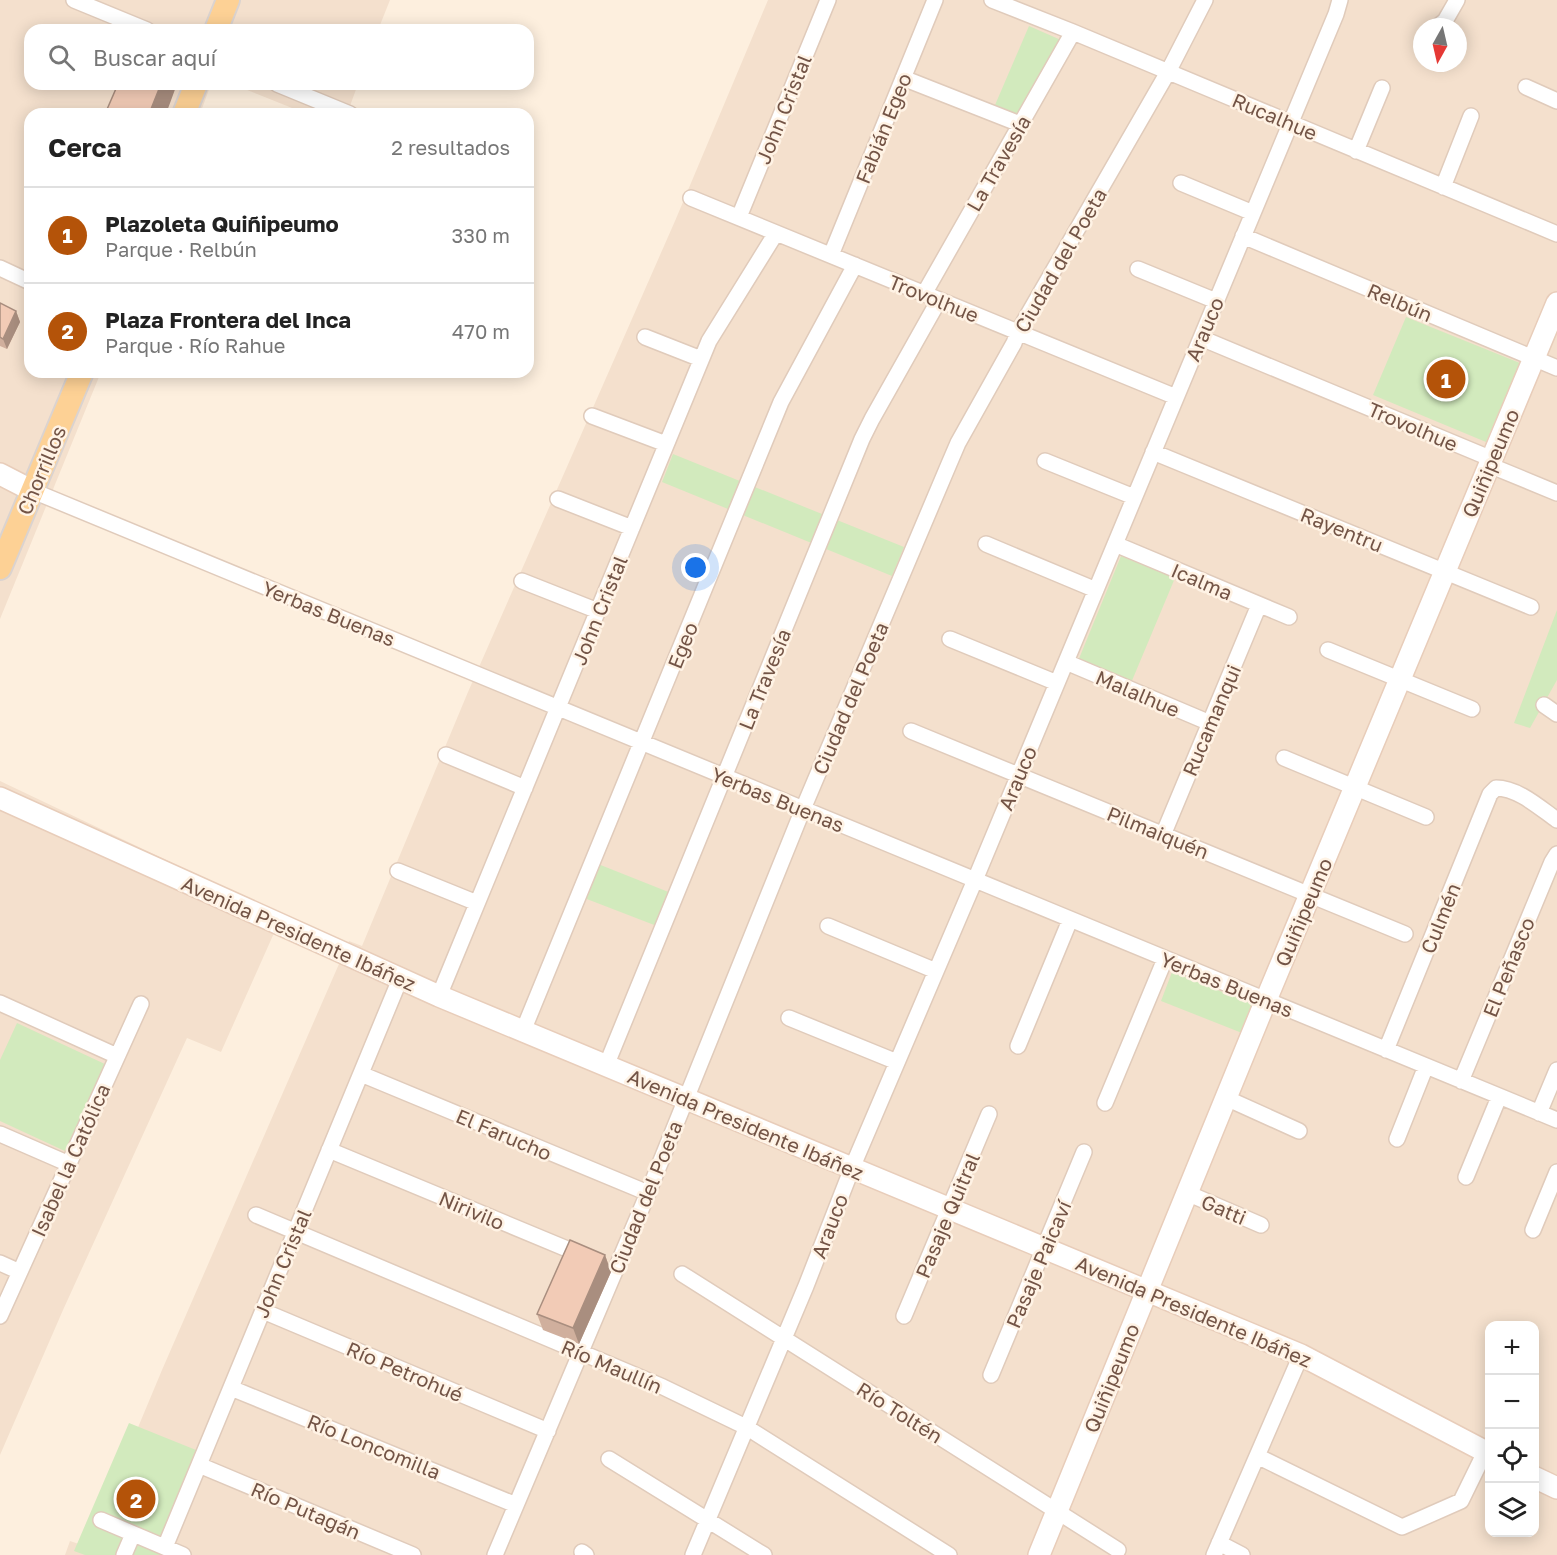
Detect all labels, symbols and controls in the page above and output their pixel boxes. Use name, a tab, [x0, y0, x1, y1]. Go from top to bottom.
north arrow	[1413, 18, 1467, 72]
search box	[24, 24, 534, 90]
icon: search	[45, 41, 78, 74]
text: Buscar aquí	[93, 44, 216, 71]
street label: John Cristal	[750, 51, 816, 167]
street label: Fabián Egeo	[850, 69, 916, 187]
street label: Rucalhue	[1229, 87, 1321, 145]
street label: La Travesía	[961, 111, 1035, 215]
text: Cerca	[48, 132, 122, 163]
text: 2 resultados	[391, 135, 510, 159]
street label: Ciudad del Poeta	[1009, 183, 1111, 337]
text: Plazoleta Quiñipeumo	[105, 210, 339, 237]
text: 1	[62, 223, 73, 247]
text: 330 m	[452, 223, 510, 247]
text: Parque · Relbún	[105, 237, 257, 261]
street label: Trovolhue	[885, 269, 983, 327]
street label: Relbún	[1364, 278, 1436, 326]
street label: Arauco	[1180, 293, 1228, 365]
text: Plaza Frontera del Inca	[105, 306, 351, 333]
text: 2	[61, 319, 74, 343]
text: 470 m	[452, 319, 510, 343]
text: Parque · Río Rahue	[105, 333, 285, 357]
pin: 1	[1426, 356, 1466, 401]
street label: Trovolhue	[1365, 396, 1461, 456]
street label: Quiñipeumo	[1456, 405, 1524, 521]
street label: Chorrillos	[12, 422, 70, 518]
street label: Rayentru	[1297, 502, 1387, 556]
street label: John Cristal	[566, 552, 632, 668]
your location	[681, 553, 710, 582]
street label: Icalma	[1168, 557, 1236, 605]
street label: Yerbas Buenas	[259, 575, 399, 651]
street label: Egeo	[662, 618, 702, 672]
street label: Ciudad del Poeta	[807, 618, 893, 778]
street label: La Travesía	[733, 625, 795, 733]
street label: Rucamanqui	[1177, 661, 1245, 779]
street label: Malalhue	[1093, 665, 1183, 721]
street label: Arauco	[993, 742, 1041, 814]
street label: Yerbas Buenas	[708, 761, 848, 837]
street label: Pilmaiquén	[1104, 801, 1212, 863]
street label: Quiñipeumo	[1269, 854, 1337, 970]
street label: Avenida Presidente Ibáñez	[178, 870, 420, 996]
street label: Culmén	[1415, 879, 1465, 957]
street label: El Peñasco	[1477, 914, 1539, 1020]
street label: Yerbas Buenas	[1157, 946, 1297, 1022]
street label: Avenida Presidente Ibáñez	[625, 1063, 867, 1185]
street label: Isabel la Católica	[26, 1080, 114, 1240]
street label: El Farucho	[453, 1103, 555, 1165]
street label: Ciudad del Poeta	[603, 1117, 687, 1277]
street label: Pasaje Quitral	[910, 1149, 984, 1281]
street label: Nirivilo	[436, 1186, 508, 1234]
street label: Gatti	[1198, 1189, 1250, 1229]
street label: Arauco	[806, 1190, 852, 1262]
street label: Pasaje Paicaví	[1000, 1195, 1076, 1331]
street label: John Cristal	[248, 1205, 316, 1321]
street label: Avenida Presidente Ibáñez	[1073, 1250, 1315, 1372]
street label: Quiñipeumo	[1078, 1320, 1144, 1436]
map controls	[1485, 1321, 1539, 1537]
button: +	[1485, 1321, 1539, 1375]
street label: Río Maullín	[558, 1334, 666, 1398]
street label: Río Petrohué	[343, 1336, 467, 1406]
button: −	[1485, 1375, 1539, 1429]
street label: Río Toltén	[853, 1376, 947, 1448]
street label: Río Loncomilla	[304, 1408, 444, 1484]
button: locate	[1485, 1429, 1539, 1483]
pin: 2	[116, 1476, 156, 1522]
street label: Río Putagán	[248, 1476, 364, 1544]
button: layers	[1485, 1483, 1539, 1537]

